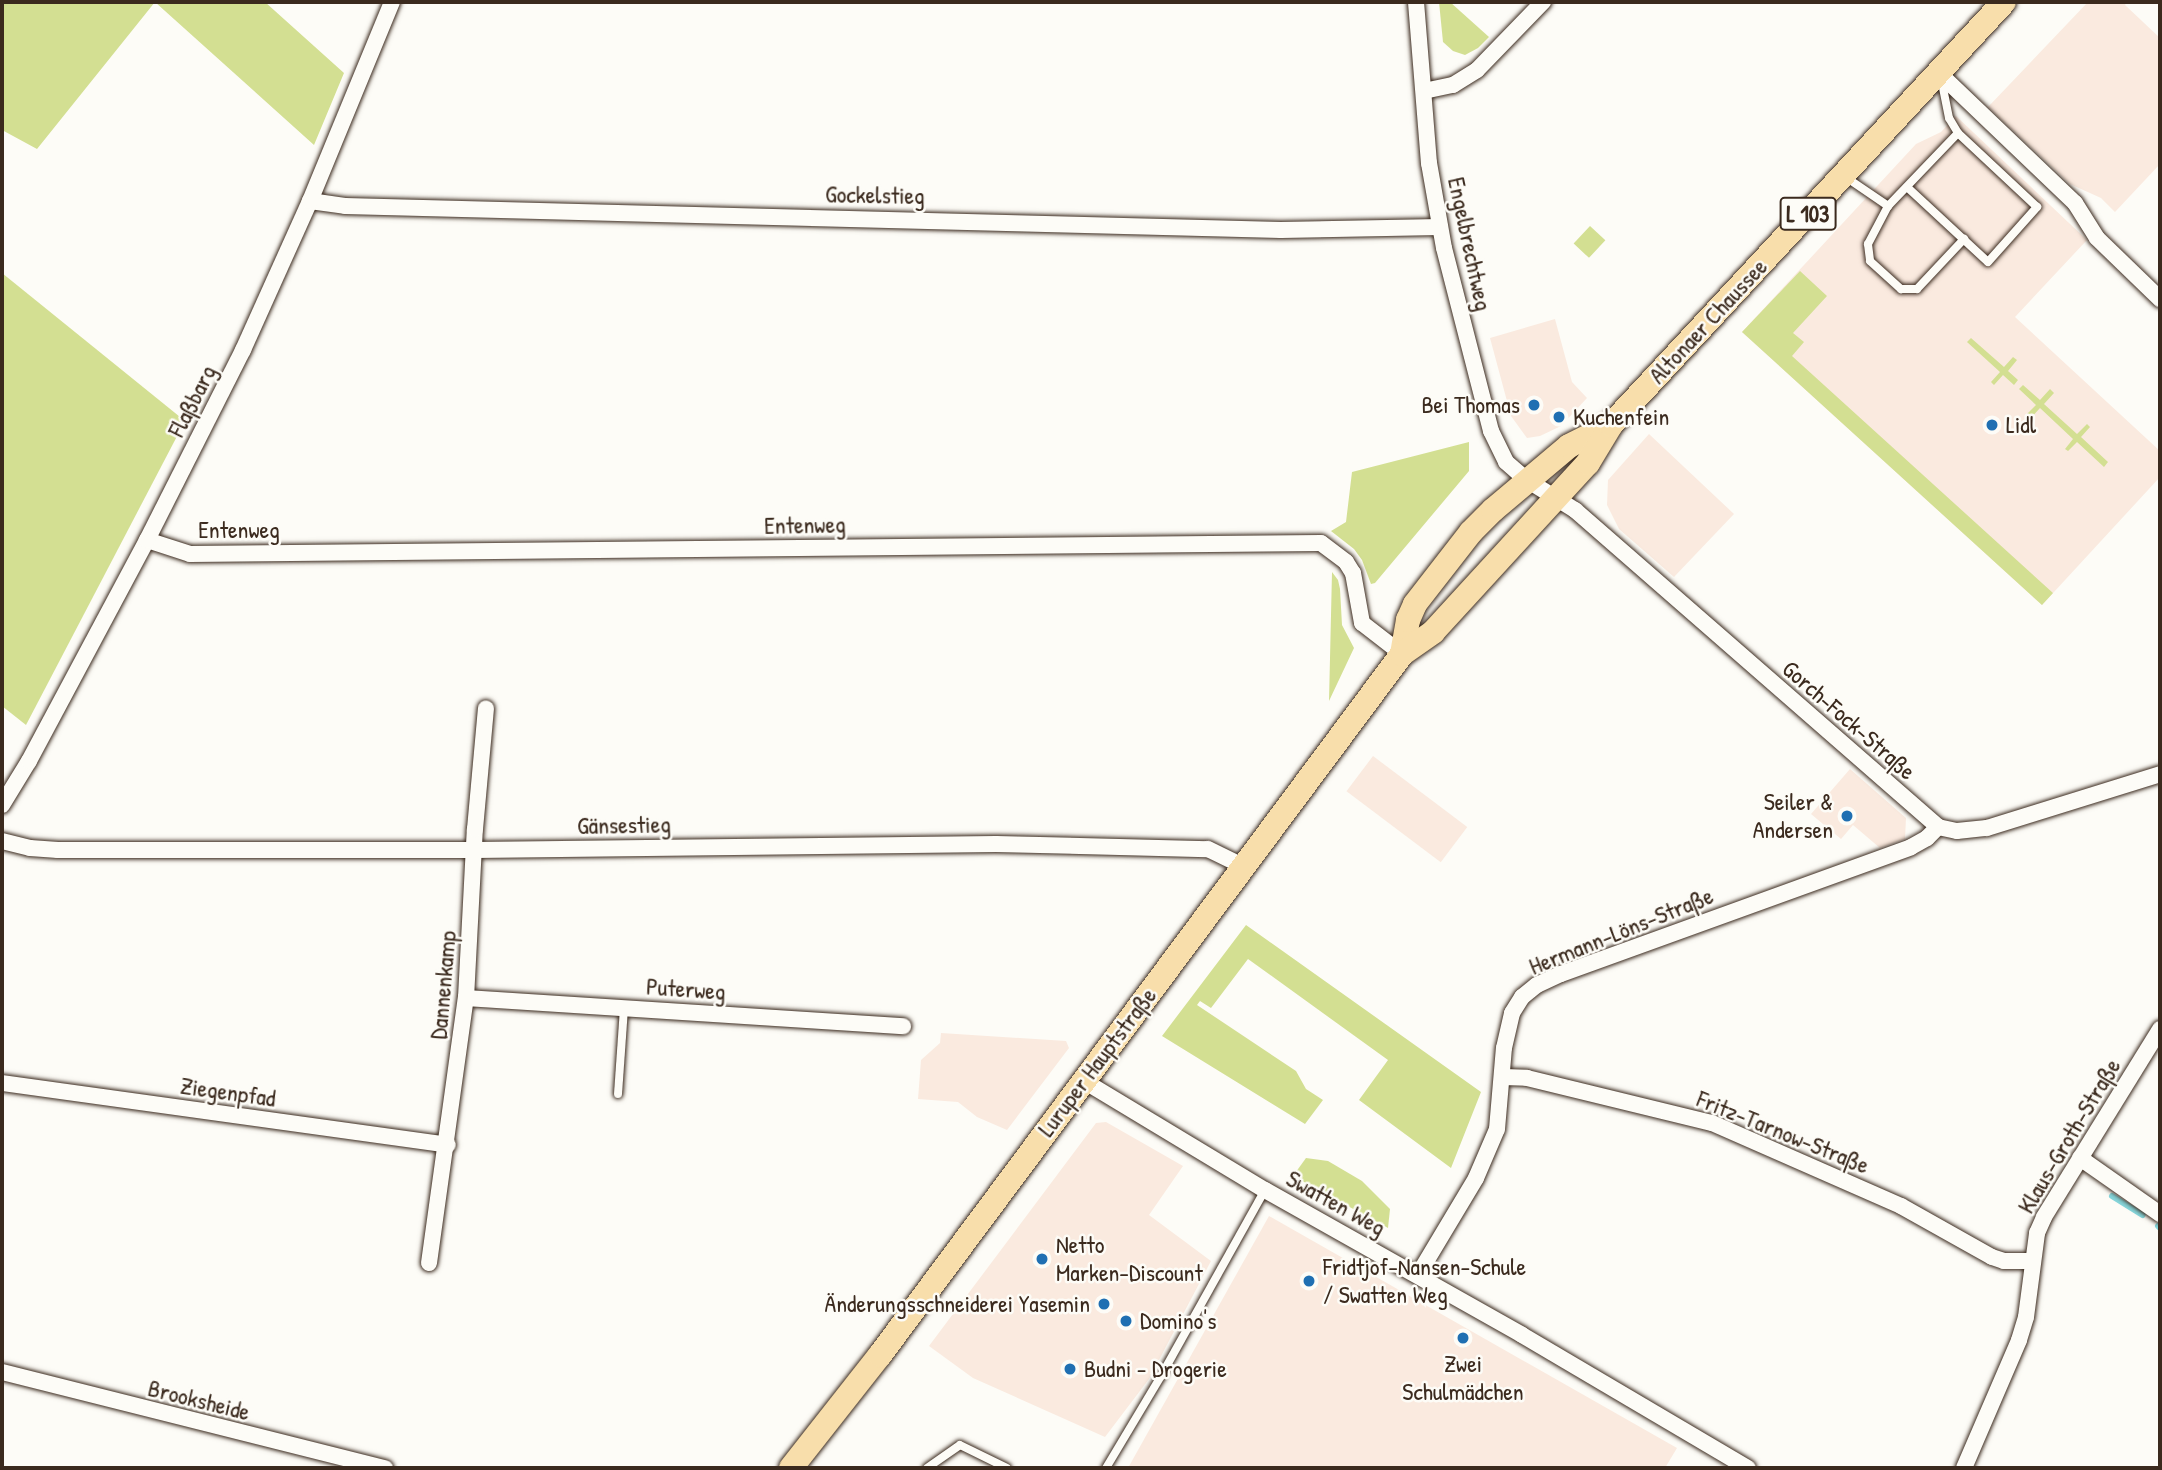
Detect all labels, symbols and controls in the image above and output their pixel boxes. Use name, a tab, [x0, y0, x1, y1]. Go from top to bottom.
street label: Engelbrechtweg	[1442, 175, 1498, 313]
street label: Gockelstieg	[825, 180, 925, 210]
road number: L 103	[1778, 195, 1838, 234]
street label: Altonaer Chaussee	[1643, 253, 1773, 389]
street label: Flaßbarg	[162, 360, 222, 442]
place label: Bei Thomas	[1421, 391, 1520, 419]
marker: Bei Thomas	[1526, 397, 1542, 413]
place label: Kuchenfein	[1573, 403, 1669, 431]
marker: Kuchenfein	[1551, 409, 1567, 425]
place label: Lidl	[2006, 411, 2036, 439]
marker: Lidl	[1984, 417, 2000, 433]
street label: Entenweg	[764, 510, 846, 540]
street label: Entenweg	[198, 516, 280, 544]
street label: Gorch-Fock-Straße	[1776, 654, 1922, 786]
place label: Seiler & Andersen	[1753, 788, 1833, 844]
marker: Seiler & Andersen	[1839, 808, 1855, 824]
street label: Gänsestieg	[577, 810, 671, 840]
street label: Hermann-Löns-Straße	[1525, 881, 1717, 981]
street label: Dannenkamp	[424, 930, 462, 1040]
street label: Puterweg	[645, 972, 727, 1006]
street label: Luruper Hauptstraße	[1032, 982, 1162, 1142]
street label: Klaus-Groth-Straße	[2011, 1053, 2127, 1219]
street label: Ziegenpfad	[179, 1071, 277, 1113]
street label: Fritz-Tarnow-Straße	[1693, 1084, 1873, 1180]
street label: Swatten Weg	[1281, 1164, 1391, 1242]
place label: Netto Marken-Discount	[1056, 1231, 1203, 1287]
marker: Netto Marken-Discount	[1034, 1251, 1050, 1267]
place label: Fridtjof-Nansen-Schule / Swatten Weg	[1323, 1253, 1526, 1309]
marker: Fridtjof-Nansen-Schule / Swatten Weg	[1301, 1273, 1317, 1289]
place label: Änderungsschneiderei Yasemin	[825, 1290, 1090, 1318]
marker: Änderungsschneiderei Yasemin	[1096, 1296, 1112, 1312]
place label: Domino's	[1140, 1307, 1216, 1335]
marker: Domino's	[1118, 1313, 1134, 1329]
marker: Zwei Schulmädchen	[1455, 1330, 1471, 1346]
place label: Zwei Schulmädchen	[1402, 1350, 1524, 1406]
place label: Budni - Drogerie	[1084, 1355, 1227, 1383]
marker: Budni - Drogerie	[1062, 1361, 1078, 1377]
street label: Brooksheide	[145, 1373, 253, 1427]

